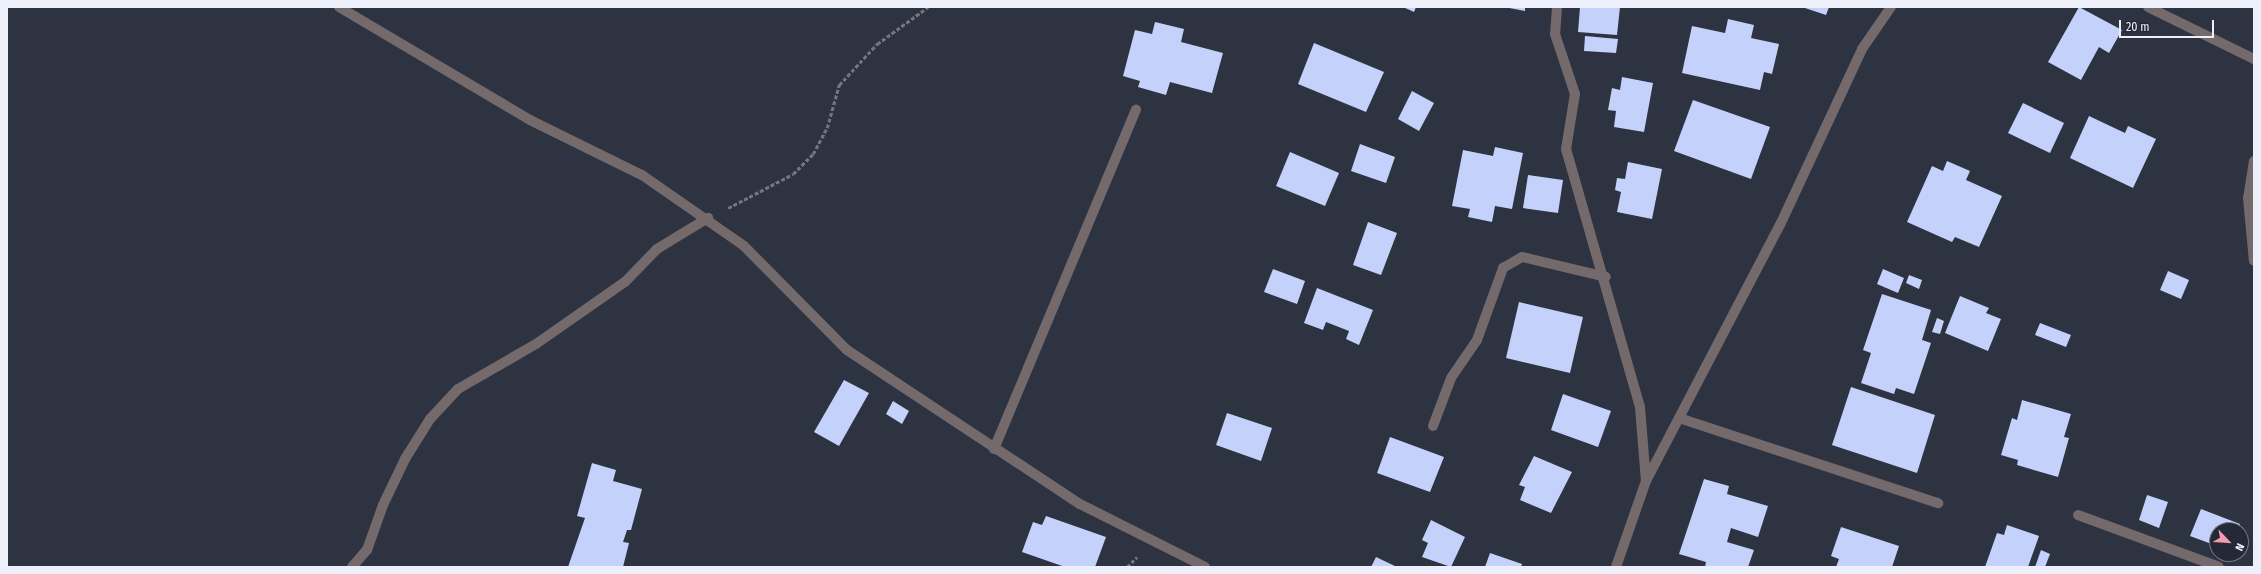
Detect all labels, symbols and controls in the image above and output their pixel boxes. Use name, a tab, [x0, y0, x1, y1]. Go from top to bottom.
scale bar	[2121, 12, 2216, 38]
text: 20 m	[2126, 20, 2150, 34]
north arrow	[2209, 522, 2249, 562]
text: N	[2232, 541, 2247, 553]

